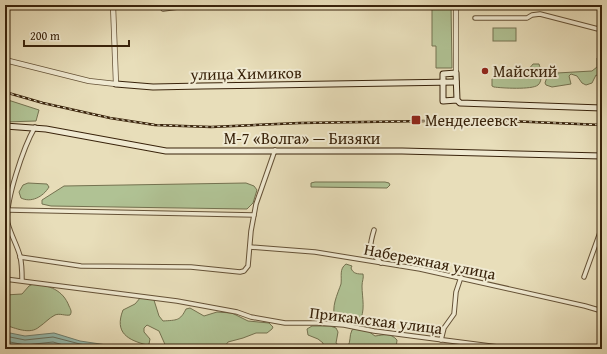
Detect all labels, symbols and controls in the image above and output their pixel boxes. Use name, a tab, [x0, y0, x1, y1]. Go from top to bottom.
scale bar	[24, 22, 129, 48]
text: 200 m	[30, 27, 60, 44]
place label: Майский	[493, 59, 558, 83]
street label: улица Химиков	[189, 60, 302, 86]
marker: Майский	[480, 66, 490, 76]
place label: Менделеевск	[425, 108, 518, 132]
marker: Менделеевск	[410, 114, 422, 126]
street label: М-7 «Волга» — Бизяки	[224, 126, 381, 150]
street label: Набережная улица	[362, 236, 498, 286]
street label: Прикамская улица	[308, 300, 444, 340]

